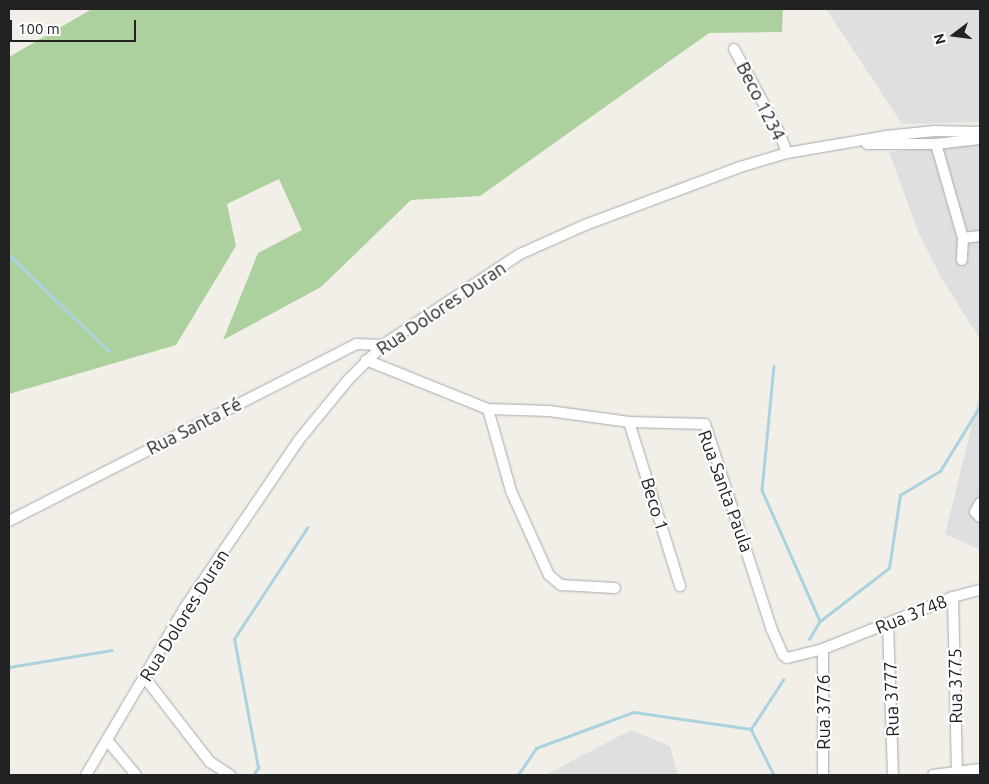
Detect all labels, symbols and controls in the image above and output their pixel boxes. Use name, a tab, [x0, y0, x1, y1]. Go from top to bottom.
scale bar	[12, 10, 139, 42]
north arrow	[929, 10, 979, 60]
text: 100 m	[18, 20, 60, 37]
text: N	[930, 32, 949, 46]
street label: Beco 1234	[732, 58, 790, 144]
street label: Rua Dolores Duran	[372, 257, 510, 359]
street label: Rua Santa Fé	[143, 393, 245, 459]
street label: Rua Santa Paula	[694, 427, 758, 555]
street label: Beco 1	[637, 475, 673, 533]
street label: Rua Dolores Duran	[135, 545, 233, 685]
street label: Rua 3748	[872, 590, 950, 638]
street label: Rua 3775	[944, 648, 966, 724]
street label: Rua 3777	[879, 661, 903, 737]
street label: Rua 3776	[812, 674, 834, 750]

